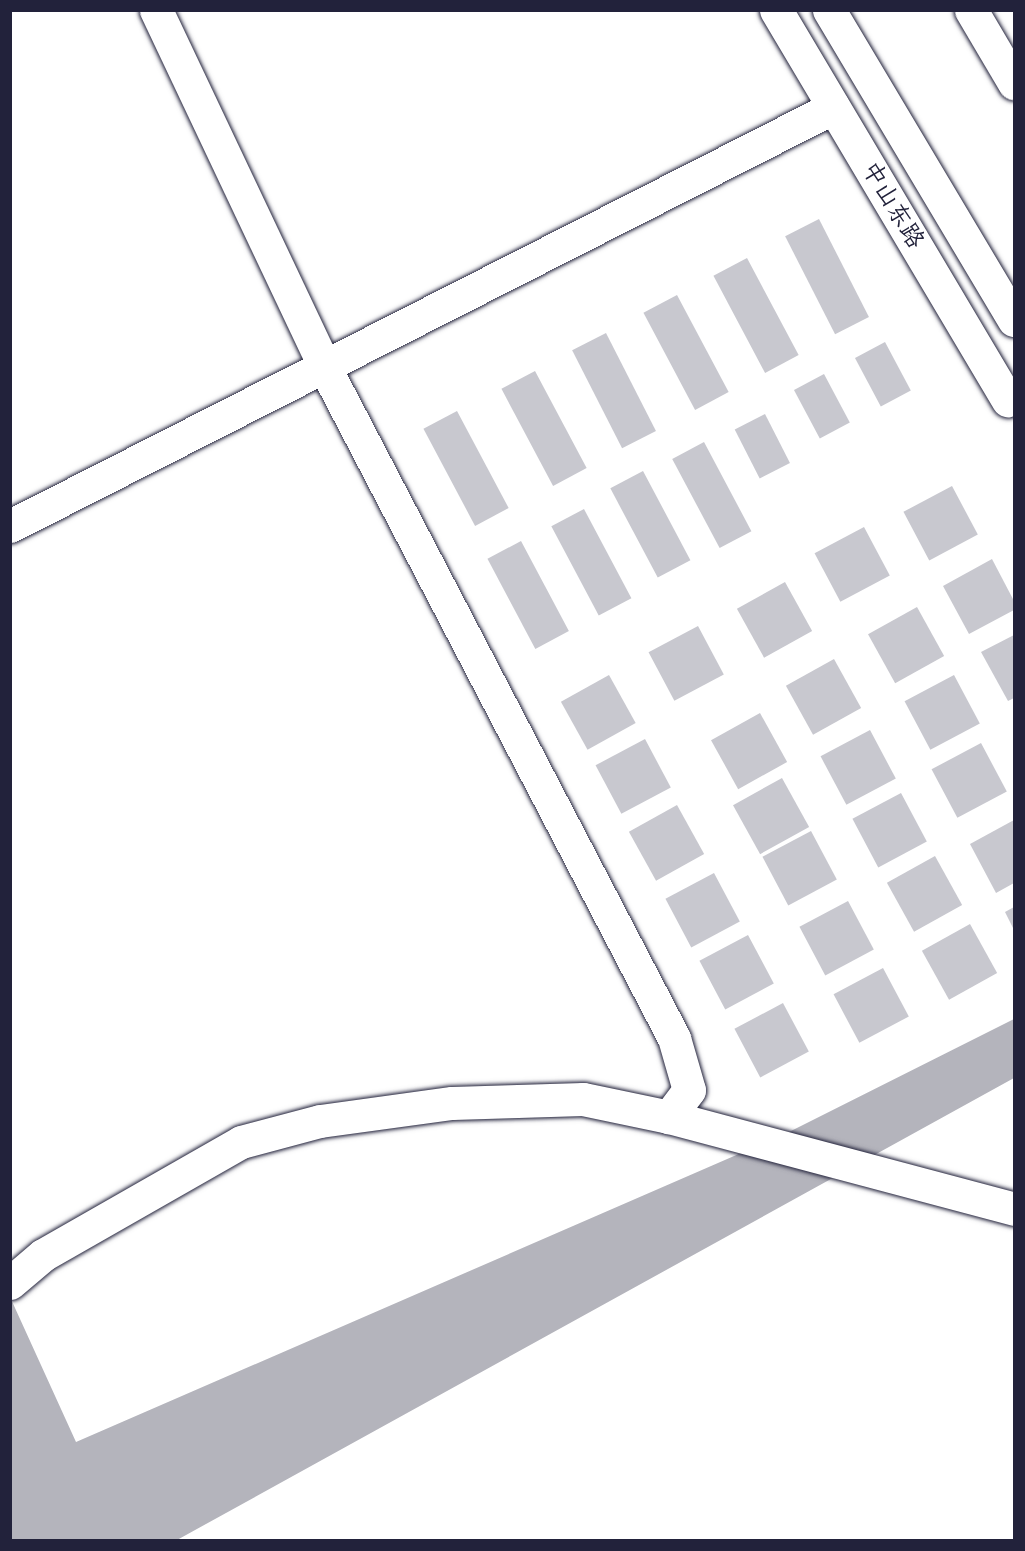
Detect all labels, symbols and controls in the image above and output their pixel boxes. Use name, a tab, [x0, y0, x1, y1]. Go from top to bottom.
street label: 中山东路	[856, 156, 930, 254]

